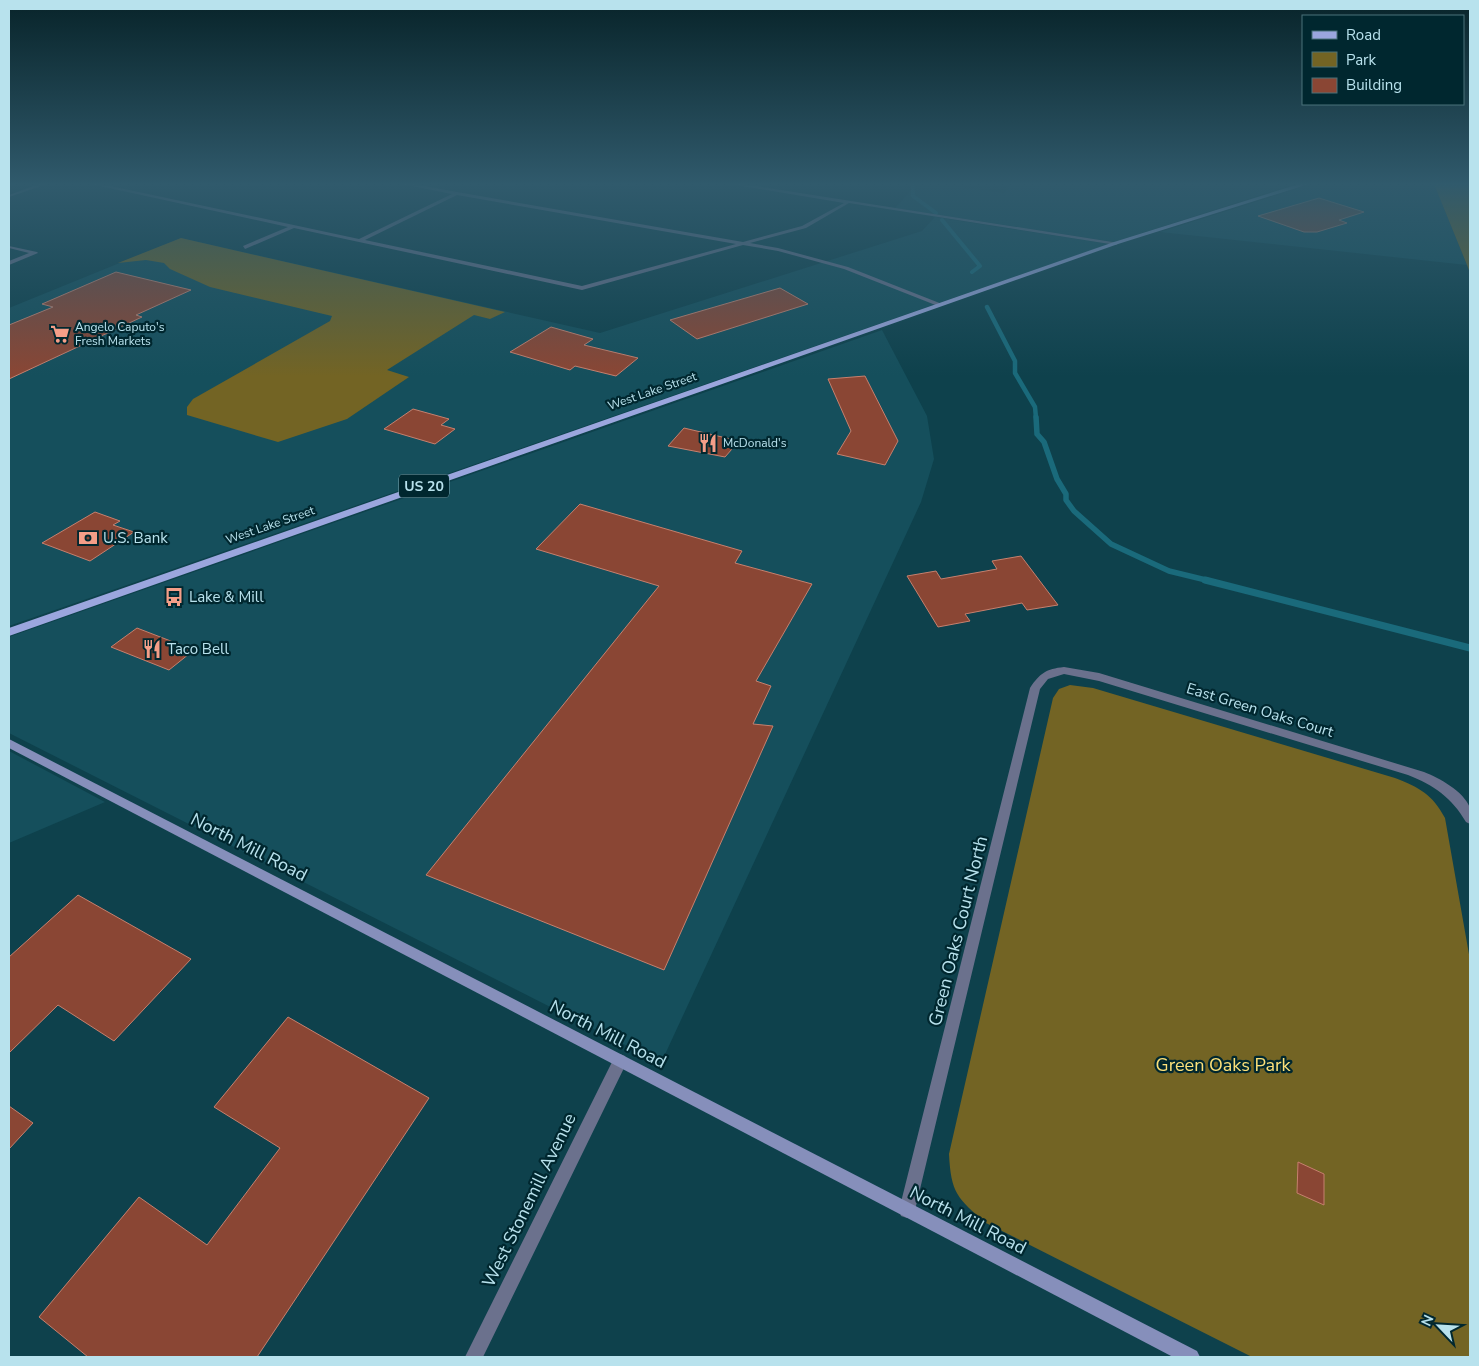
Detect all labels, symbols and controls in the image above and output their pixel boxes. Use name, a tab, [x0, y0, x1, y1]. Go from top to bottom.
legend	[1302, 15, 1464, 105]
text: Road	[1346, 25, 1381, 45]
text: Park	[1346, 50, 1376, 70]
text: Building	[1346, 75, 1402, 95]
place label: Angelo Caputo's Fresh Markets	[75, 319, 165, 349]
supermarket icon: Angelo Caputo's Fresh Markets	[49, 323, 71, 345]
street label: West Lake Street	[606, 368, 699, 414]
restaurant icon: McDonald's	[697, 432, 719, 454]
place label: McDonald's	[723, 435, 787, 451]
road number: US 20	[399, 474, 449, 498]
street label: West Lake Street	[224, 502, 317, 548]
bank icon: U.S. Bank	[77, 527, 99, 549]
place label: U.S. Bank	[103, 528, 168, 548]
bus stop icon: Lake & Mill	[163, 586, 185, 608]
place label: Lake & Mill	[189, 587, 264, 607]
restaurant icon: Taco Bell	[141, 638, 163, 660]
place label: Taco Bell	[167, 639, 229, 659]
street label: East Green Oaks Court	[1184, 678, 1337, 742]
street label: North Mill Road	[186, 807, 312, 887]
street label: Green Oaks Court North	[923, 833, 993, 1029]
street label: North Mill Road	[545, 994, 671, 1074]
park label: Green Oaks Park	[1156, 1053, 1291, 1077]
street label: West Stonemill Avenue	[476, 1109, 582, 1291]
street label: North Mill Road	[905, 1180, 1031, 1260]
north arrow	[1414, 1301, 1464, 1351]
text: N	[1417, 1312, 1438, 1329]

